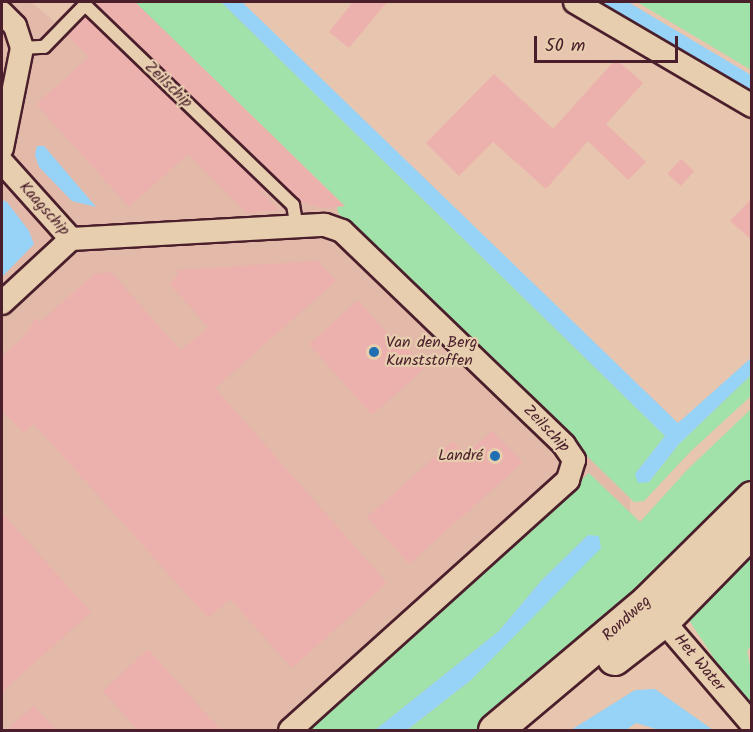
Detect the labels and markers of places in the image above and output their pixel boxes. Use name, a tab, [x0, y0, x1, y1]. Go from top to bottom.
place label: Van den Berg Kunststoffen	[386, 333, 477, 371]
marker: Van den Berg Kunststoffen	[367, 345, 381, 359]
place label: Landré	[438, 446, 483, 466]
marker: Landré	[488, 449, 502, 463]

